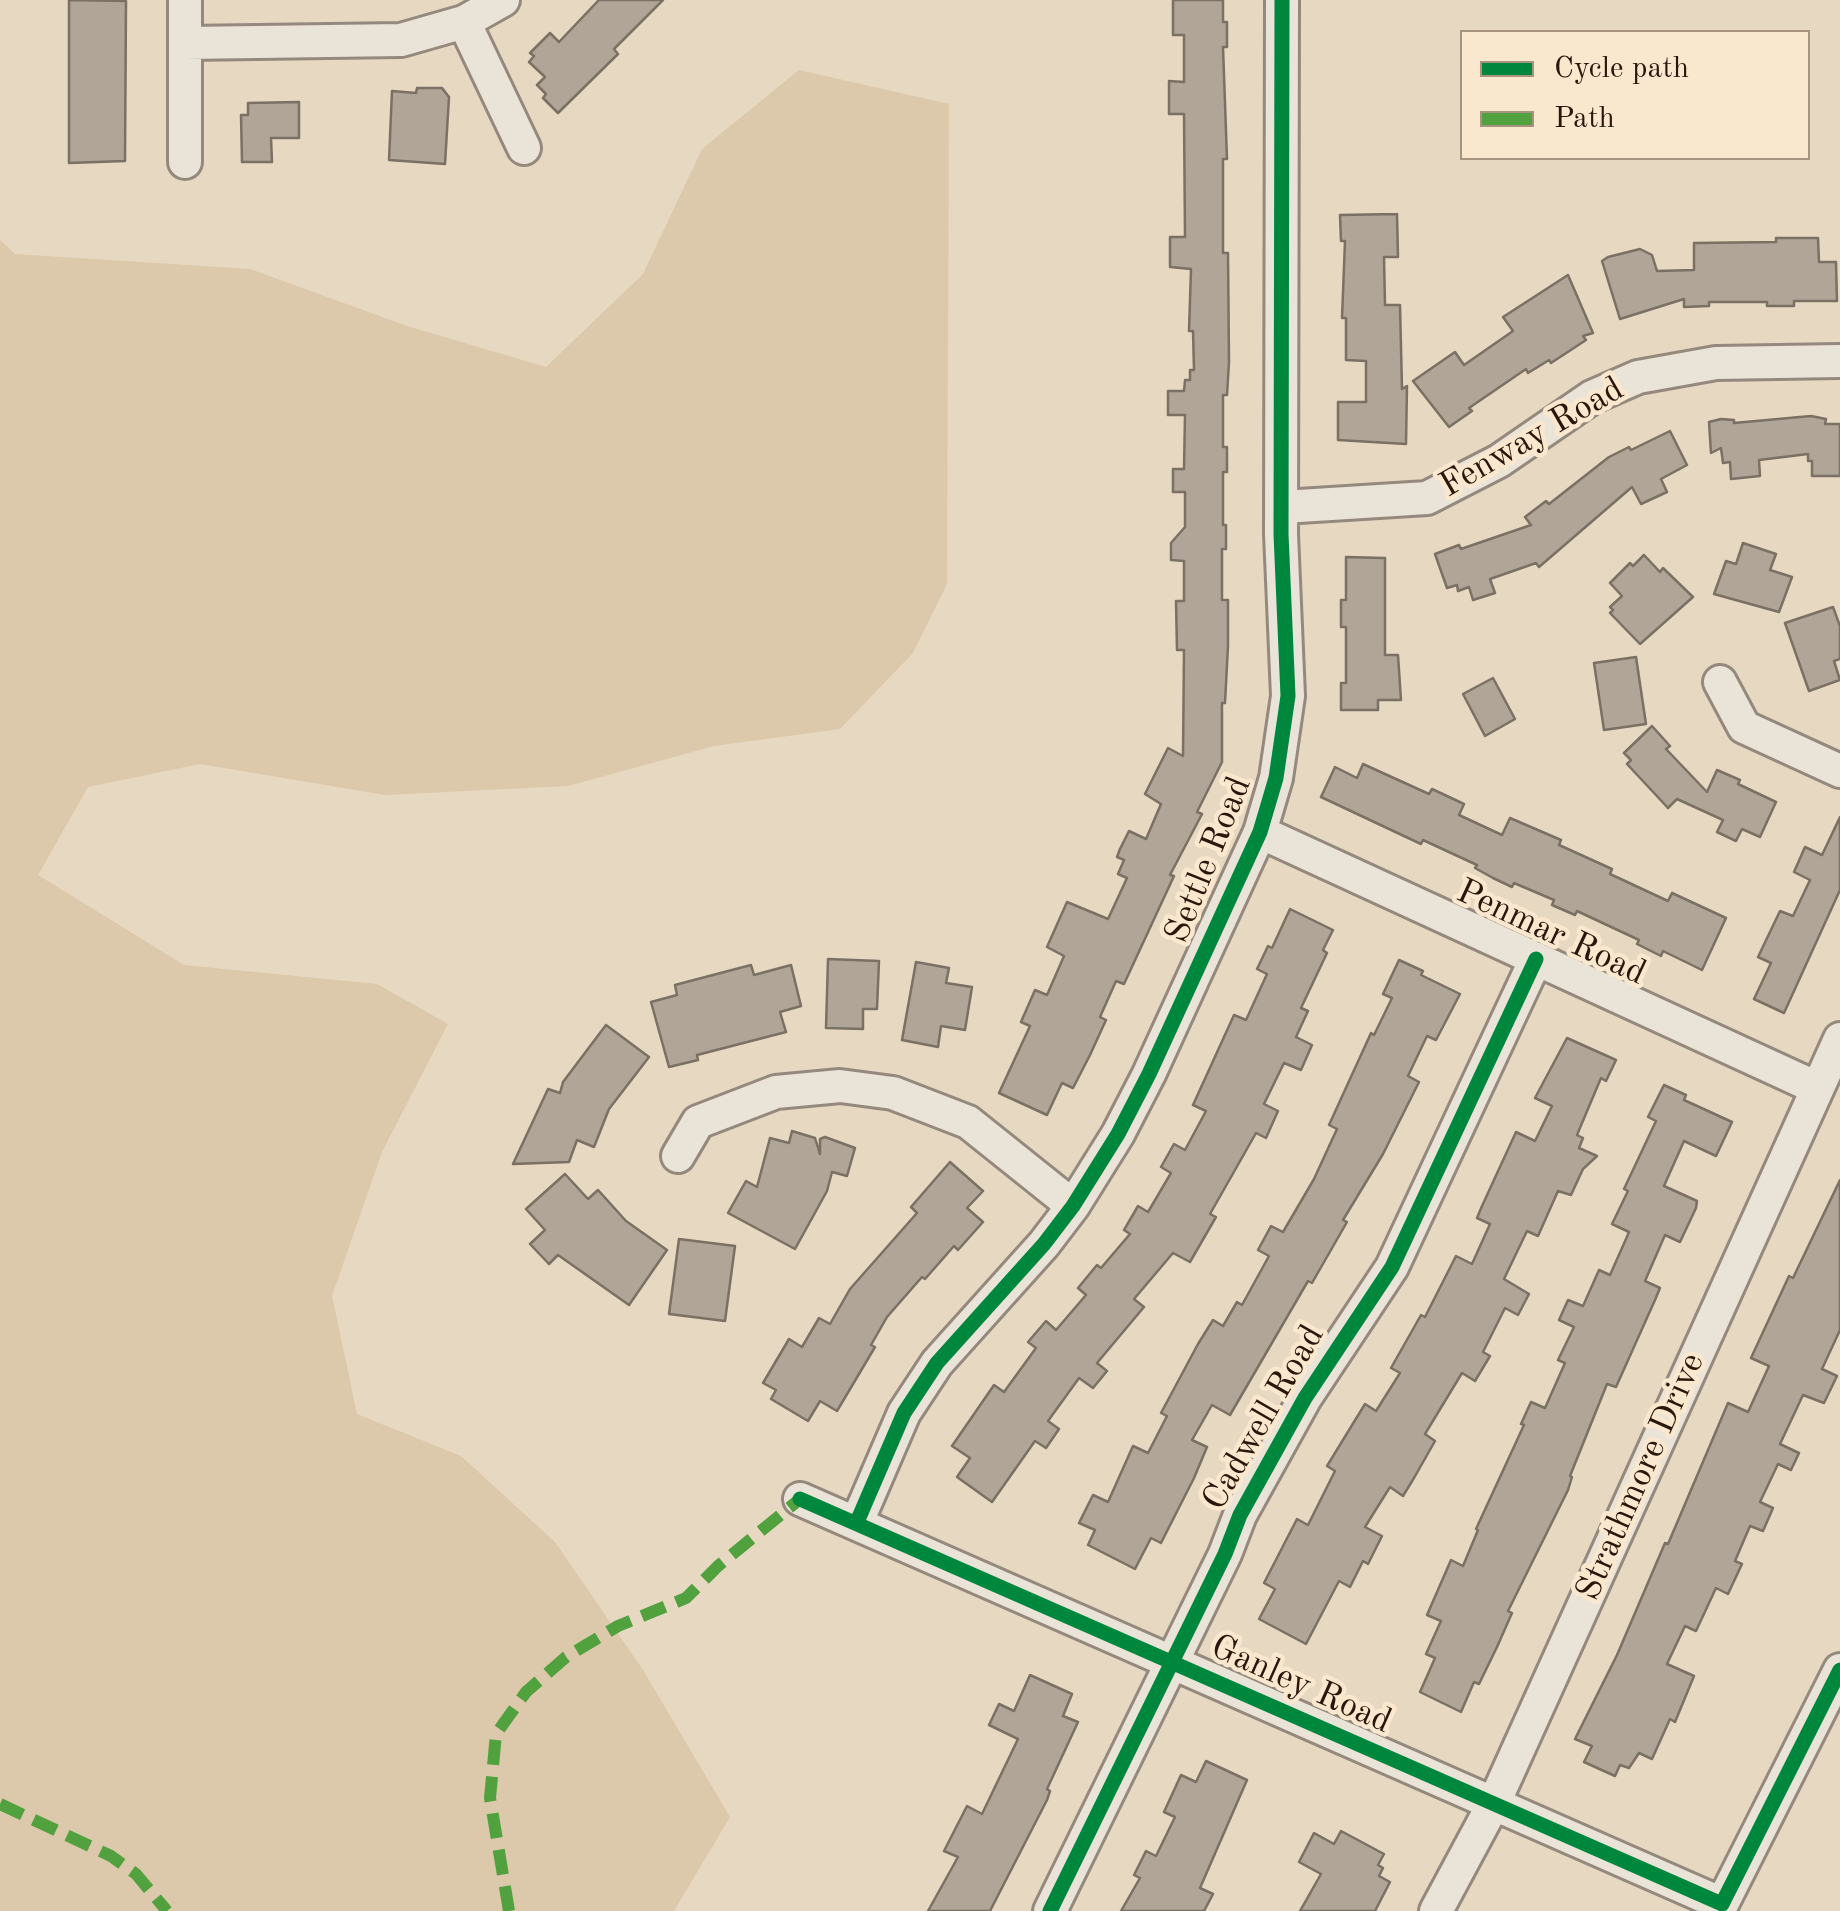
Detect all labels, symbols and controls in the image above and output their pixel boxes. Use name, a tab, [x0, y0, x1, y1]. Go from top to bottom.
legend	[1460, 30, 1810, 160]
text: Cycle path	[1554, 54, 1689, 84]
text: Path	[1554, 104, 1615, 134]
street label: Fenway Road	[1433, 369, 1631, 507]
street label: Settle Road	[1157, 771, 1261, 949]
street label: Penmar Road	[1450, 871, 1652, 995]
street label: Cadwell Road	[1194, 1318, 1334, 1518]
street label: Strathmore Drive	[1568, 1347, 1714, 1607]
street label: Ganley Road	[1204, 1627, 1398, 1743]

